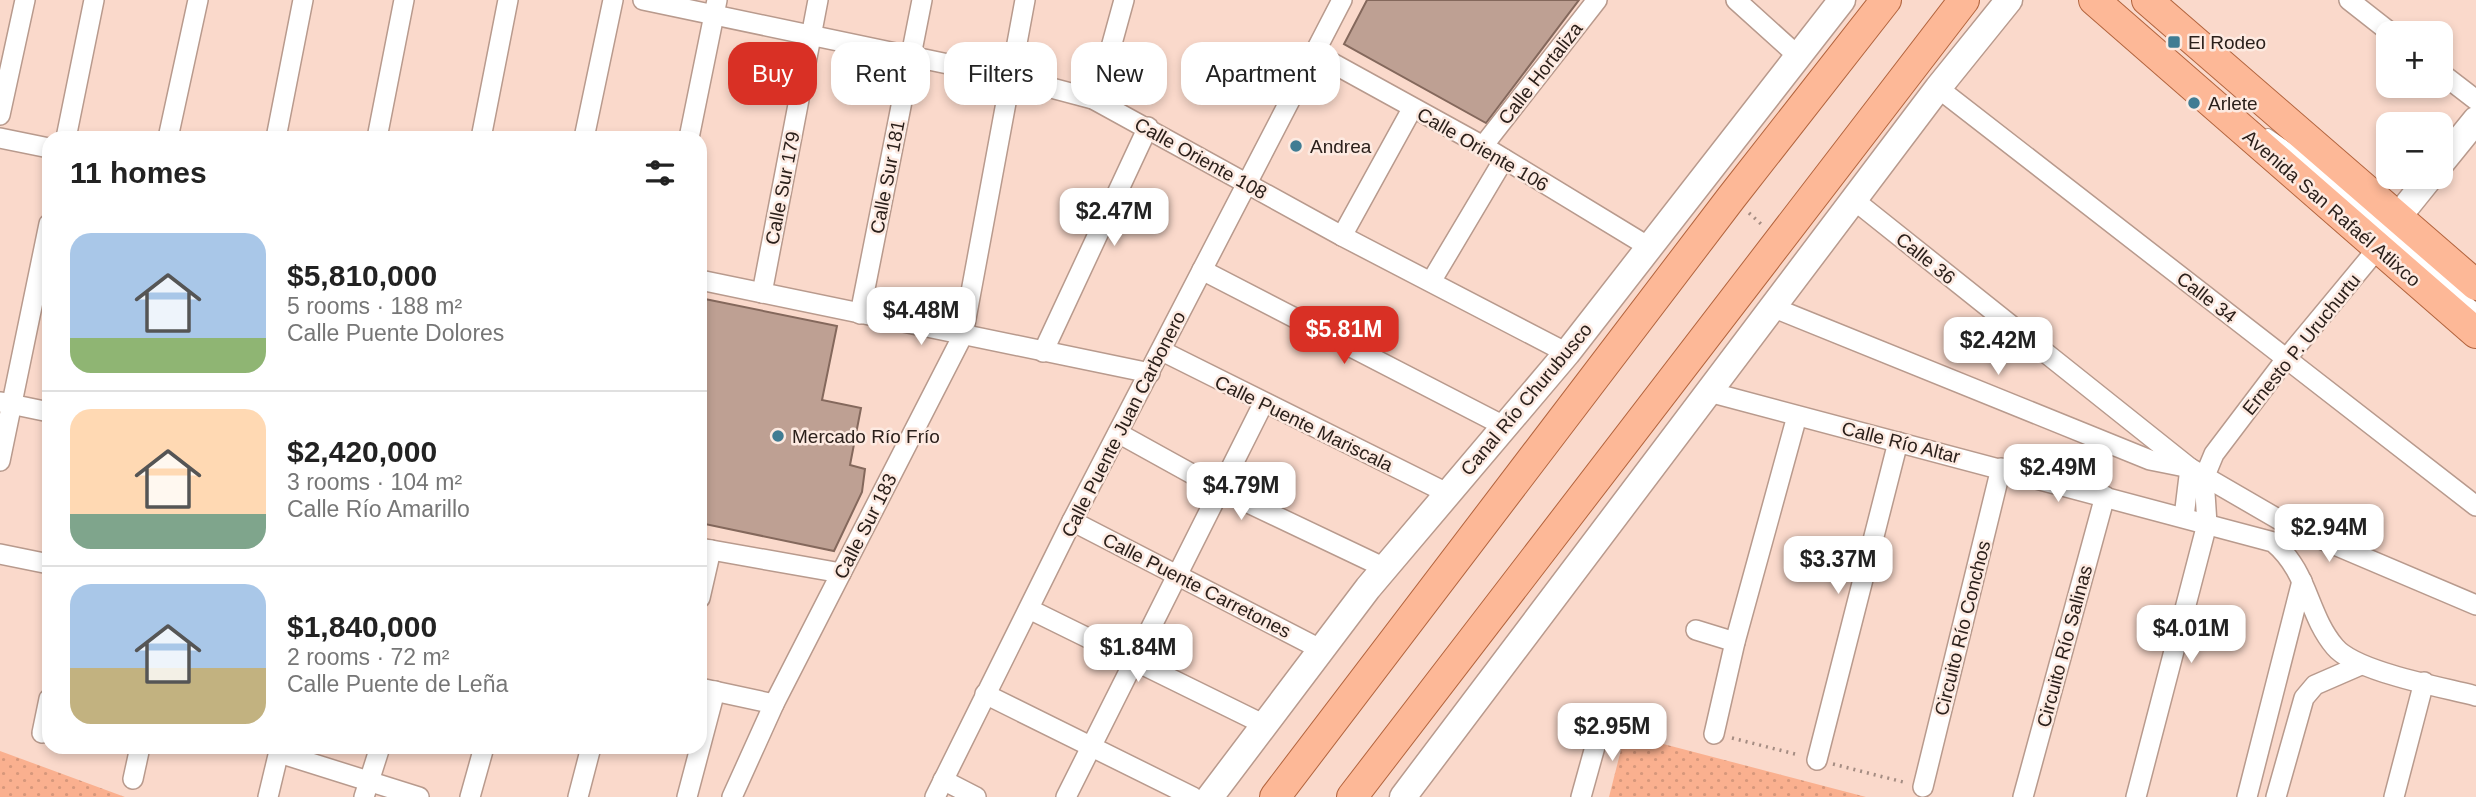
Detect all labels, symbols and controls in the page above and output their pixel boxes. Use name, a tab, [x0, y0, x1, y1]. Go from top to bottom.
street label: Calle Hortaliza	[1494, 18, 1587, 128]
map controls	[2376, 21, 2453, 189]
button: +	[2376, 21, 2453, 98]
place label: El Rodeo	[2188, 32, 2266, 53]
marker: El Rodeo	[2166, 34, 2182, 50]
chip: Buy	[728, 42, 817, 105]
chip: Rent	[831, 42, 930, 105]
chip: Filters	[944, 42, 1057, 105]
chip: New	[1071, 42, 1167, 105]
chip: Apartment	[1181, 42, 1340, 105]
place label: Arlete	[2208, 93, 2258, 114]
marker: Arlete	[2186, 95, 2202, 111]
street label: Calle Oriente 106	[1413, 103, 1552, 195]
button: −	[2376, 112, 2453, 189]
street label: Calle Oriente 108	[1131, 113, 1271, 203]
street label: Calle Sur 181	[866, 119, 909, 236]
street label: Avenida San Rafaél Atlixco	[2239, 126, 2425, 291]
street label: Calle Sur 179	[761, 130, 804, 247]
place label: Andrea	[1310, 136, 1372, 157]
marker: Andrea	[1288, 138, 1304, 154]
icon: filters	[641, 154, 679, 192]
text: 11 homes	[70, 156, 207, 189]
pin: $2.47M	[1057, 188, 1171, 248]
text: $2.47M	[1076, 198, 1152, 224]
street label: Calle 36	[1892, 228, 1959, 288]
text: $5,810,000	[287, 259, 437, 292]
icon: home	[126, 261, 210, 345]
street label: Calle 34	[2173, 268, 2241, 327]
street label: Ernesto P. Uruchurtu	[2238, 270, 2365, 419]
pin: $4.48M	[864, 288, 978, 347]
text: 5 rooms · 188 m²	[287, 293, 462, 319]
text: $4.48M	[883, 297, 959, 323]
pin: $5.81M	[1287, 306, 1401, 366]
street label: Calle Puente Juan Carbonero	[1057, 308, 1190, 541]
text: $5.81M	[1306, 316, 1382, 342]
pin: $2.42M	[1941, 318, 2055, 377]
street label: Canal Río Churubusco	[1457, 319, 1596, 480]
text: Calle Puente Dolores	[287, 320, 504, 346]
text: $2.42M	[1960, 327, 2036, 353]
street label: Calle Puente Mariscala	[1211, 371, 1397, 476]
street label: Calle Río Altar	[1839, 418, 1963, 468]
place label: Mercado Río Frío	[792, 426, 940, 447]
marker: Mercado Río Frío	[770, 428, 786, 444]
text: $2,420,000	[287, 435, 437, 468]
icon: home	[126, 437, 210, 521]
pin: $2.49M	[2001, 444, 2115, 504]
text: $2.49M	[2020, 454, 2096, 480]
pin: $4.79M	[1184, 462, 1298, 522]
text: 3 rooms · 104 m²	[287, 469, 462, 495]
street label: Calle Sur 183	[830, 470, 901, 582]
text: $4.79M	[1203, 472, 1279, 498]
text: Calle Río Amarillo	[287, 496, 470, 522]
pin: $2.94M	[2272, 504, 2386, 564]
text: $2.94M	[2291, 514, 2367, 540]
street label: Calle Puente Carretones	[1099, 529, 1294, 642]
pin: $3.37M	[1781, 536, 1895, 596]
street label: Circuito Río Conchos	[1931, 538, 1994, 718]
text: $3.37M	[1800, 546, 1876, 572]
street label: Circuito Río Salinas	[2033, 563, 2096, 729]
pin: $4.01M	[2134, 606, 2248, 665]
text: $1,840,000	[287, 610, 437, 643]
icon: home	[126, 612, 210, 696]
text: $4.01M	[2153, 615, 2229, 641]
pin: $1.84M	[1081, 624, 1195, 684]
text: $1.84M	[1100, 634, 1176, 660]
text: 2 rooms · 72 m²	[287, 644, 449, 670]
text: Calle Puente de Leña	[287, 671, 508, 697]
pin: $2.95M	[1555, 704, 1669, 763]
text: $2.95M	[1574, 713, 1650, 739]

